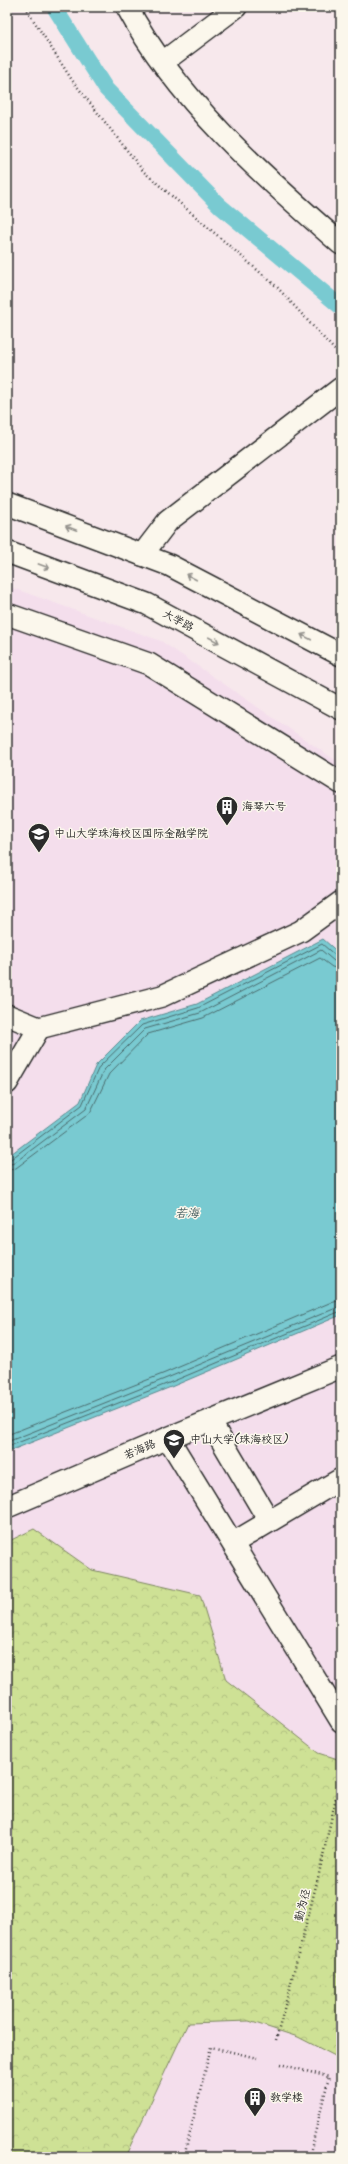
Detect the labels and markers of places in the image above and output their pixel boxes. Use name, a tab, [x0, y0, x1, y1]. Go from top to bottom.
building icon: 海琴六号	[214, 794, 240, 827]
place label: 海琴六号	[242, 798, 286, 816]
school or university icon: 中山大学珠海校区国际金融学院	[26, 821, 52, 854]
place label: 中山大学珠海校区国际金融学院	[54, 825, 208, 843]
school or university icon: 中山大学(珠海校区)	[161, 1427, 187, 1460]
place label: 中山大学(珠海校区)	[190, 1431, 289, 1449]
building icon: 教学楼	[242, 2085, 268, 2118]
place label: 教学楼	[270, 2089, 303, 2107]

